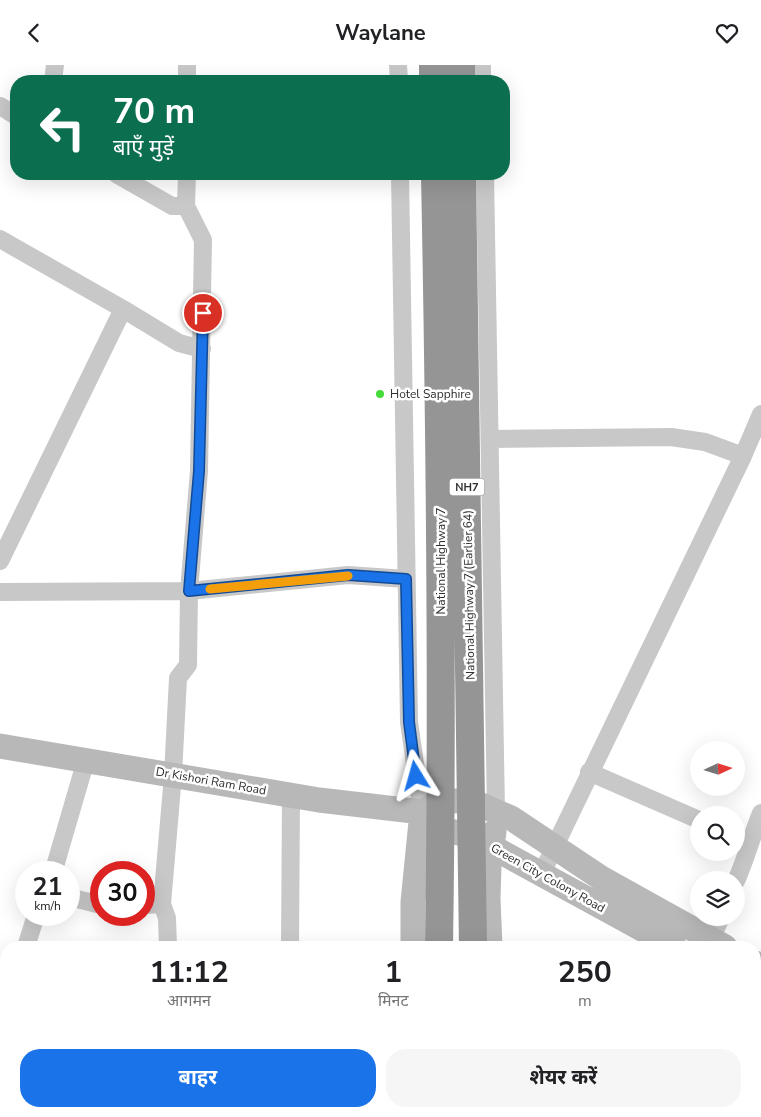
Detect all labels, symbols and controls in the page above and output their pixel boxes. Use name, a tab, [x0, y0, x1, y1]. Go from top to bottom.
text: Waylane	[335, 18, 426, 48]
icon: back	[20, 19, 48, 47]
icon: heart	[713, 19, 741, 47]
text: 70 m	[113, 88, 195, 135]
icon: left	[30, 95, 95, 160]
text: बाएँ मुड़ें	[113, 133, 174, 163]
pin	[182, 292, 224, 334]
icon: arrive	[189, 299, 217, 327]
place label: Hotel Sapphire	[390, 386, 471, 402]
marker: Hotel Sapphire	[374, 388, 386, 400]
road number: NH7	[450, 479, 484, 496]
street label: National Highway 7	[433, 507, 449, 615]
street label: National Highway 7 (Earlier 64)	[460, 510, 478, 680]
north arrow	[690, 741, 745, 796]
map controls	[690, 741, 745, 926]
position arrow	[389, 749, 441, 801]
street label: Dr Kishori Ram Road	[155, 763, 267, 799]
button: search	[690, 806, 745, 861]
street label: Green City Colony Road	[488, 840, 608, 916]
speed limit sign: 30	[90, 861, 155, 926]
text: 21	[32, 870, 63, 904]
button: layers	[690, 871, 745, 926]
text: km/h	[34, 898, 61, 914]
text: 11:12	[149, 952, 229, 993]
text: 1	[384, 952, 402, 993]
text: 250	[558, 952, 612, 993]
text: आगमन	[167, 990, 211, 1012]
text: मिनट	[378, 990, 409, 1012]
text: m	[578, 990, 592, 1012]
button: बाहर	[20, 1049, 376, 1107]
button: शेयर करें	[386, 1049, 741, 1107]

